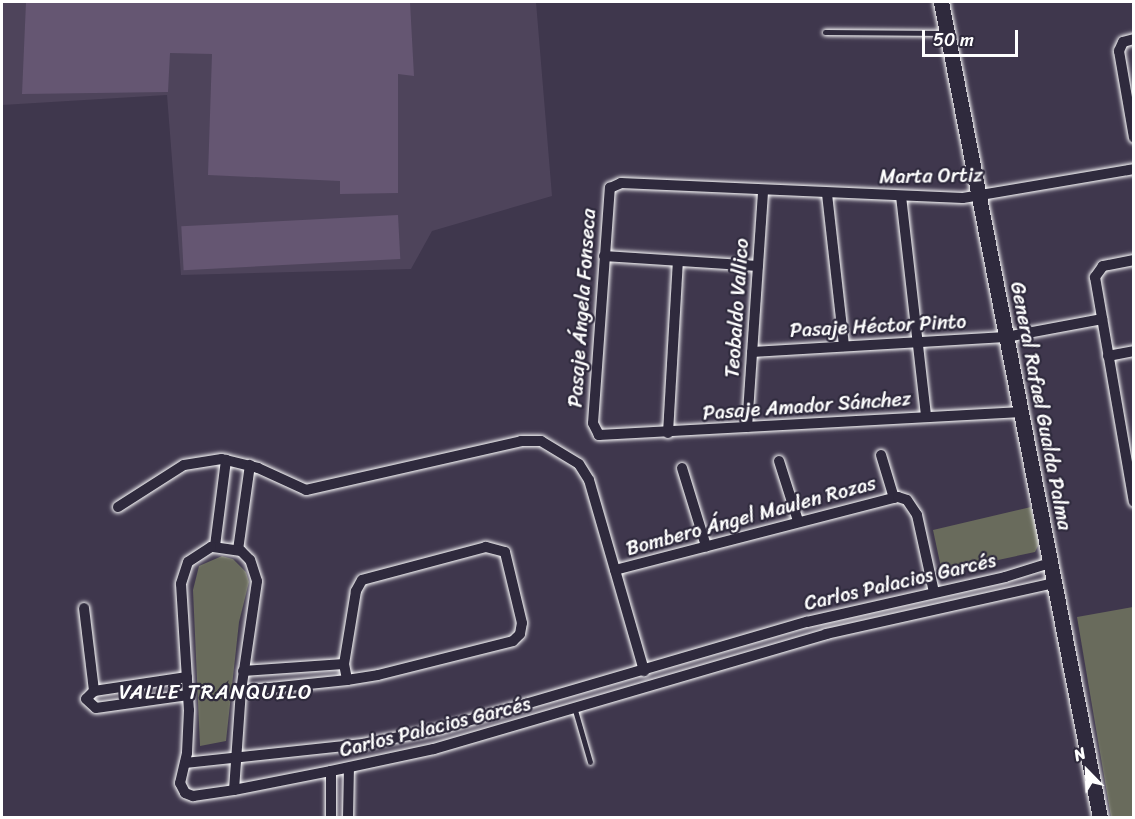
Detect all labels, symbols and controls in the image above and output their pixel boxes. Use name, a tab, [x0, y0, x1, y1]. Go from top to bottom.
scale bar	[925, 18, 1021, 56]
text: 50 m	[933, 24, 974, 56]
street label: Marta Ortiz	[879, 163, 983, 189]
street label: Pasaje Ángela Fonseca	[563, 208, 601, 408]
street label: Teobaldo Vallico	[720, 237, 754, 379]
street label: General Rafael Gualda Palma	[1005, 280, 1077, 532]
street label: Pasaje Héctor Pinto	[789, 309, 967, 343]
street label: Pasaje Amador Sánchez	[702, 387, 912, 425]
street label: Bombero Ángel Maulen Rozas	[624, 471, 878, 561]
street label: Carlos Palacios Garcés	[802, 548, 998, 616]
district label: VALLE TRANQUILO	[120, 679, 312, 705]
street label: Carlos Palacios Garcés	[337, 692, 533, 762]
text: N	[1069, 738, 1091, 769]
north arrow	[1057, 741, 1117, 801]

